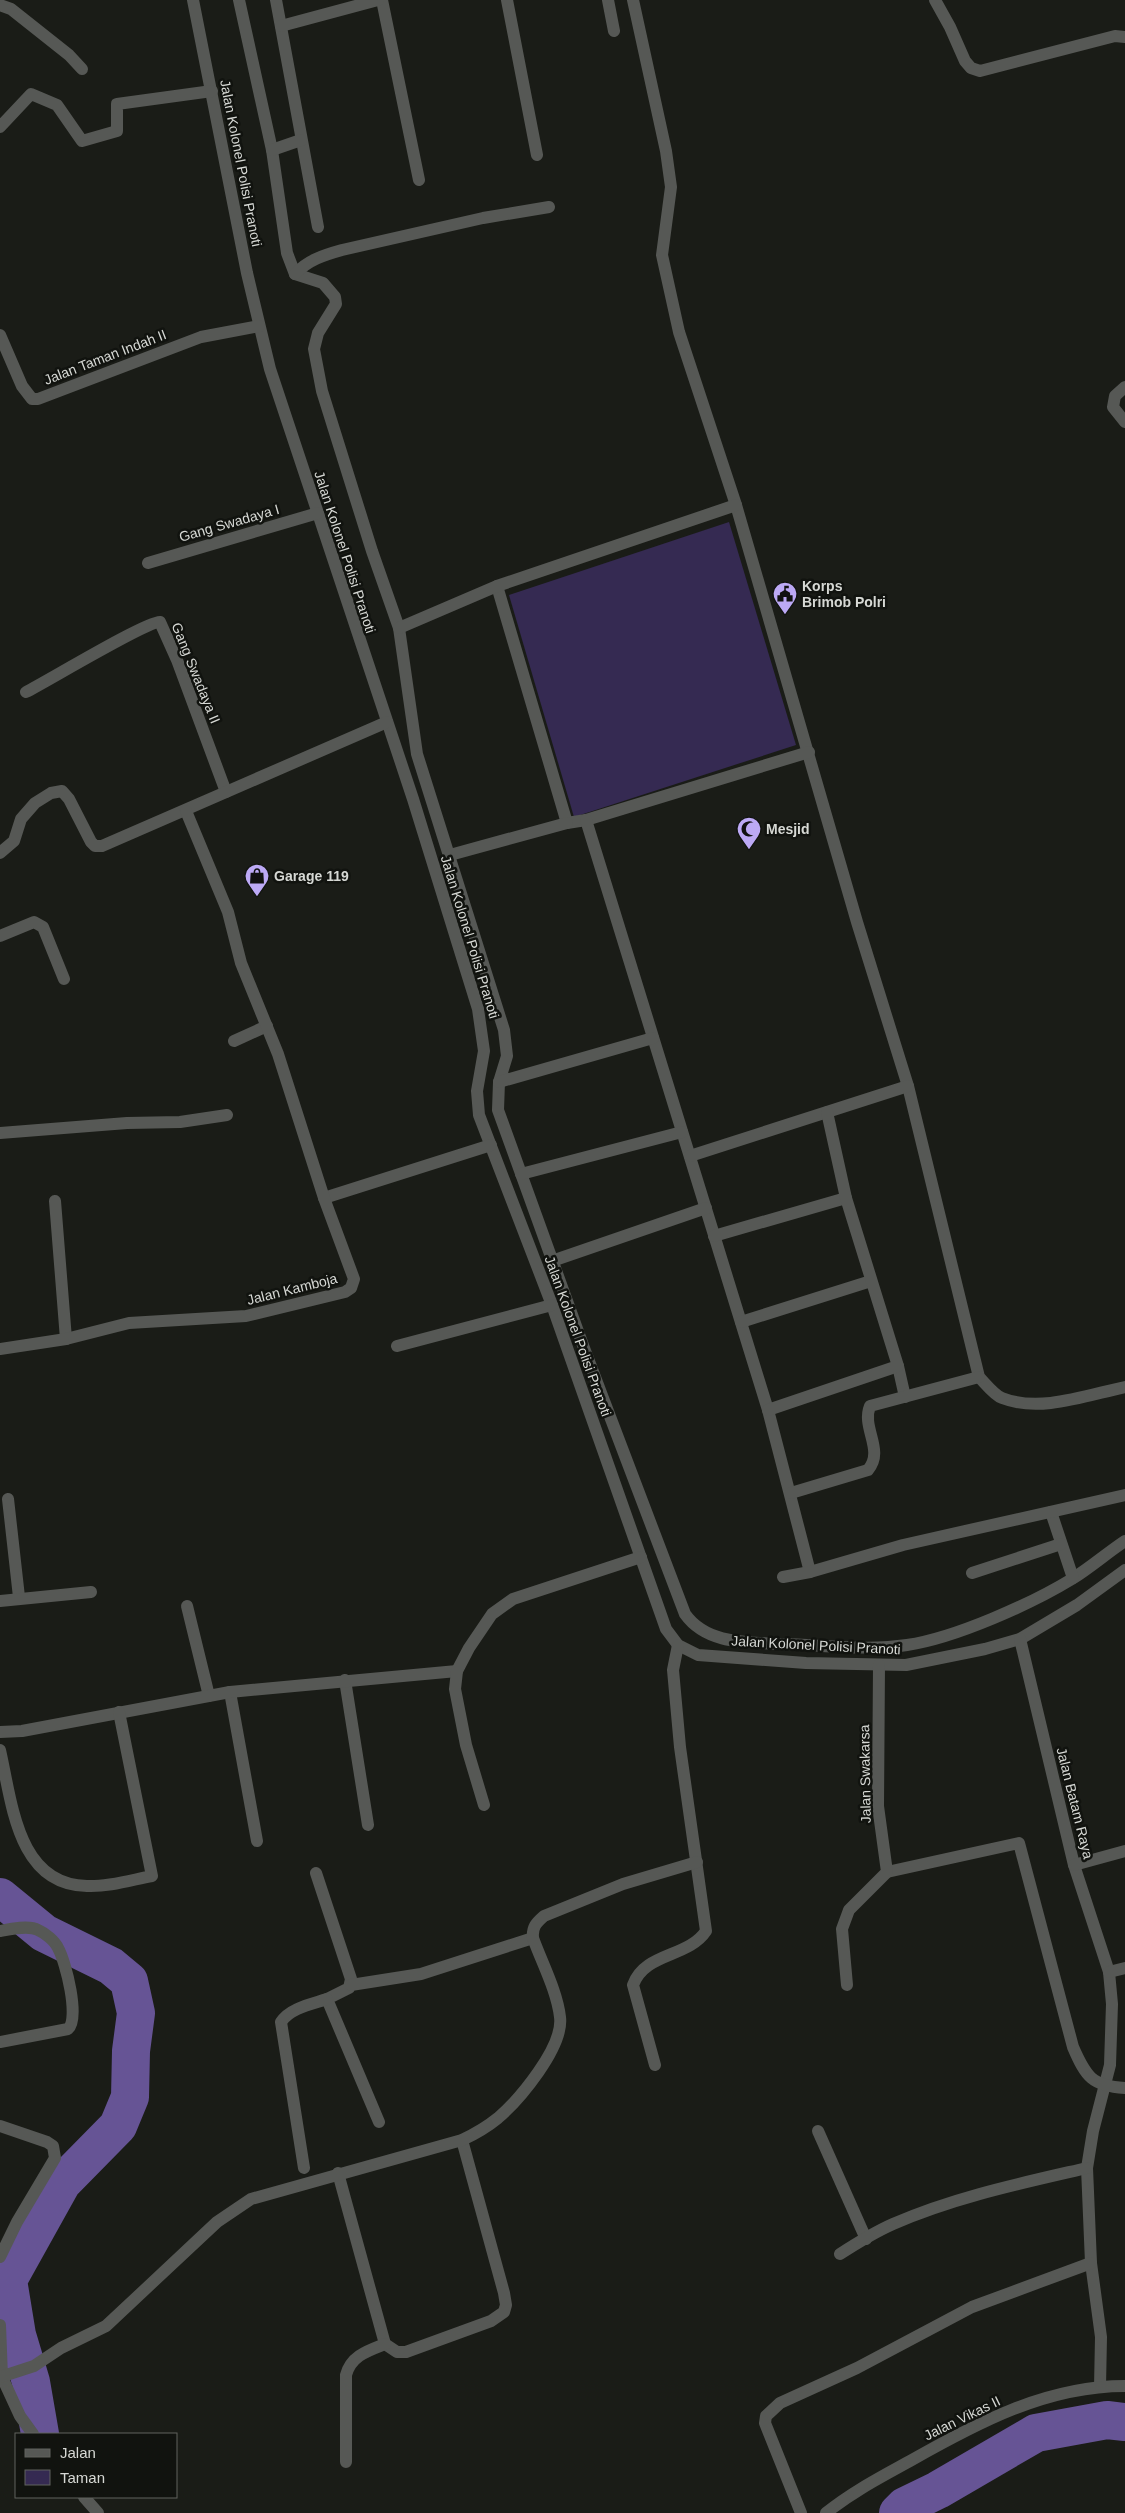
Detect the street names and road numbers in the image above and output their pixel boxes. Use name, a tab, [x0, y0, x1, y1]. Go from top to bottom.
street label: Jalan Kolonel Polisi Pranoti	[217, 78, 265, 248]
street label: Jalan Taman Indah II	[42, 326, 168, 388]
street label: Jalan Kolonel Polisi Pranoti	[311, 469, 379, 635]
street label: Gang Swadaya I	[177, 501, 281, 545]
street label: Gang Swadaya II	[168, 620, 224, 726]
street label: Jalan Kolonel Polisi Pranoti	[438, 854, 502, 1020]
street label: Jalan Kolonel Polisi Pranoti	[541, 1254, 615, 1418]
street label: Jalan Kamboja	[245, 1270, 339, 1308]
street label: Jalan Kolonel Polisi Pranoti	[731, 1633, 901, 1657]
street label: Jalan Swakarsa	[856, 1724, 874, 1824]
street label: Jalan Batam Raya	[1053, 1746, 1097, 1861]
street label: Jalan Vikas II	[921, 2393, 1003, 2443]

